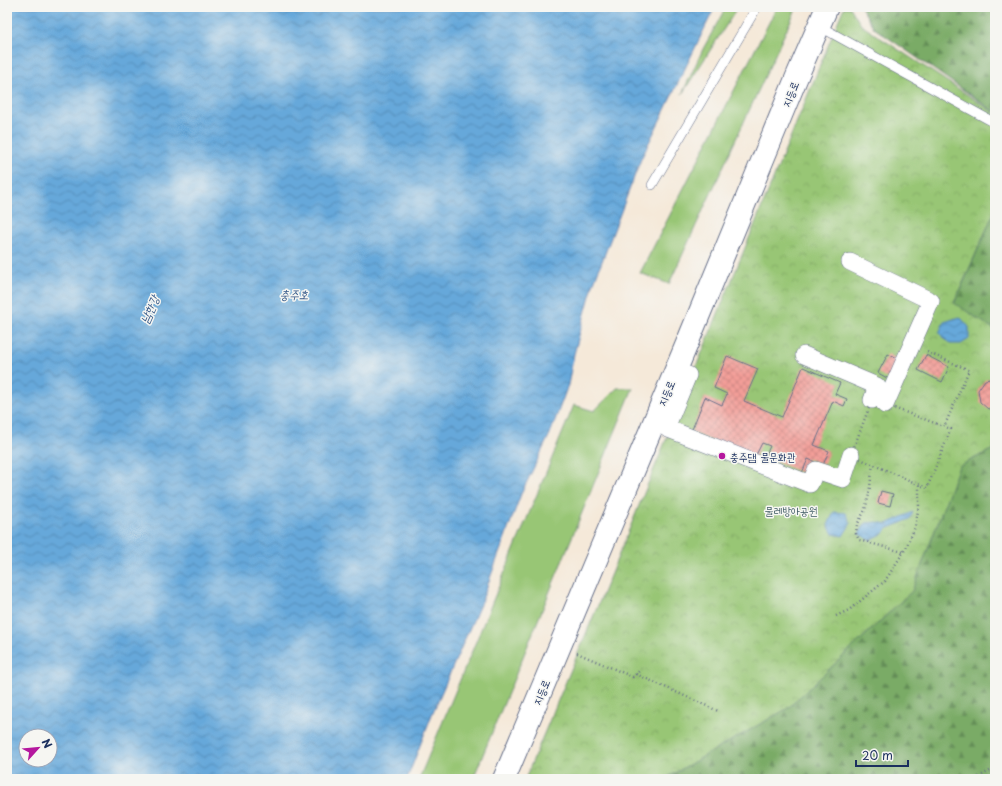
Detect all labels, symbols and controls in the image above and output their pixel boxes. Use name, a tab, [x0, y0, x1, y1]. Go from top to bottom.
street label: 지등로	[777, 78, 803, 109]
water label: 충주호	[280, 285, 309, 303]
water label: 남한강	[135, 291, 164, 326]
street label: 지등로	[653, 377, 679, 409]
place label: 충주댐 물문화관	[730, 448, 796, 465]
marker: 충주댐 물문화관	[717, 451, 727, 461]
park label: 물레방아공원	[764, 502, 818, 519]
street label: 지등로	[528, 676, 554, 708]
north arrow	[18, 728, 58, 768]
text: N	[38, 735, 57, 751]
scale bar	[856, 742, 908, 768]
text: 20 m	[862, 746, 893, 764]

